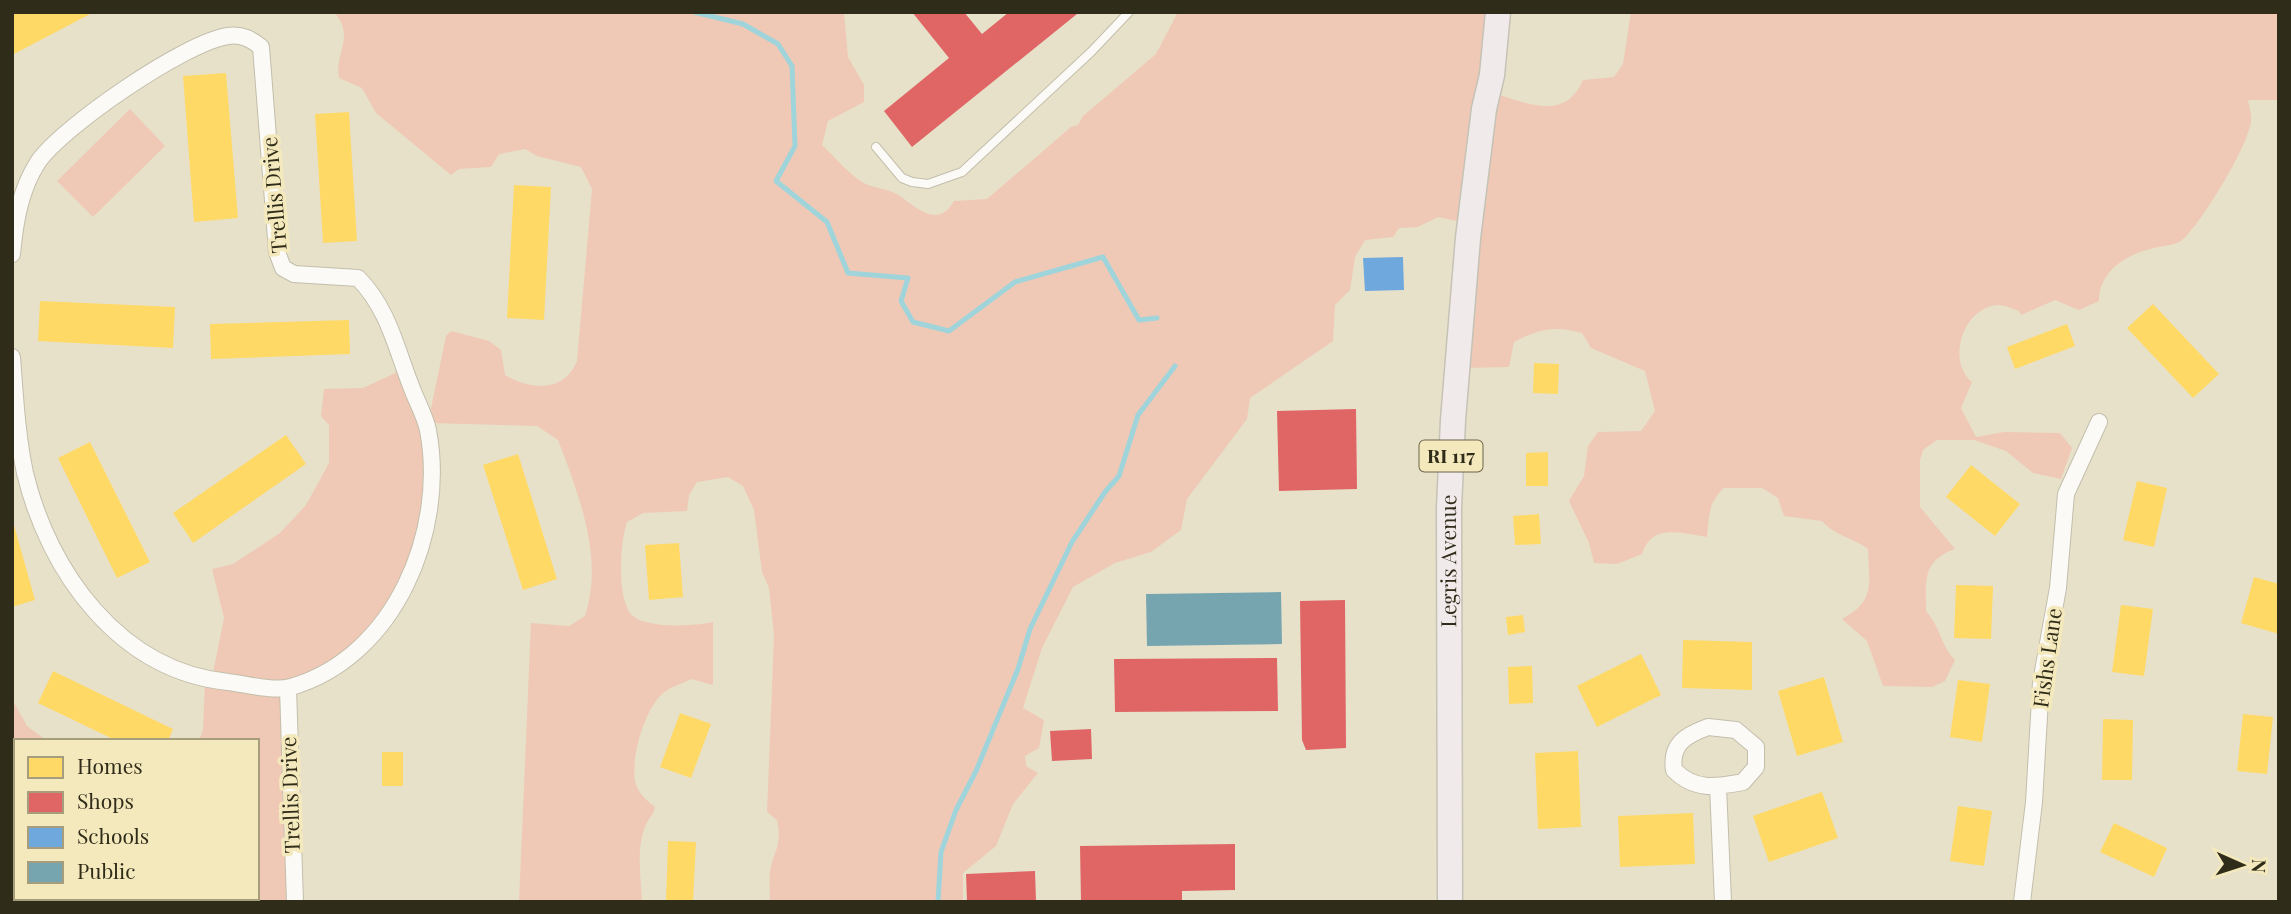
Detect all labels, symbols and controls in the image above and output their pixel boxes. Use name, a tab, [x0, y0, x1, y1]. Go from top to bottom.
street label: Trellis Drive	[254, 136, 292, 255]
road number: RI 117	[1420, 440, 1482, 471]
street label: Legris Avenue	[1433, 494, 1462, 627]
street label: Fishs Lane	[2025, 606, 2067, 709]
street label: Trellis Drive	[273, 736, 305, 854]
legend	[14, 739, 259, 900]
text: Homes	[77, 751, 143, 779]
text: Shops	[77, 786, 134, 814]
text: Schools	[77, 821, 149, 849]
north arrow	[2207, 830, 2277, 900]
text: Public	[77, 856, 135, 884]
text: N	[2247, 858, 2273, 874]

